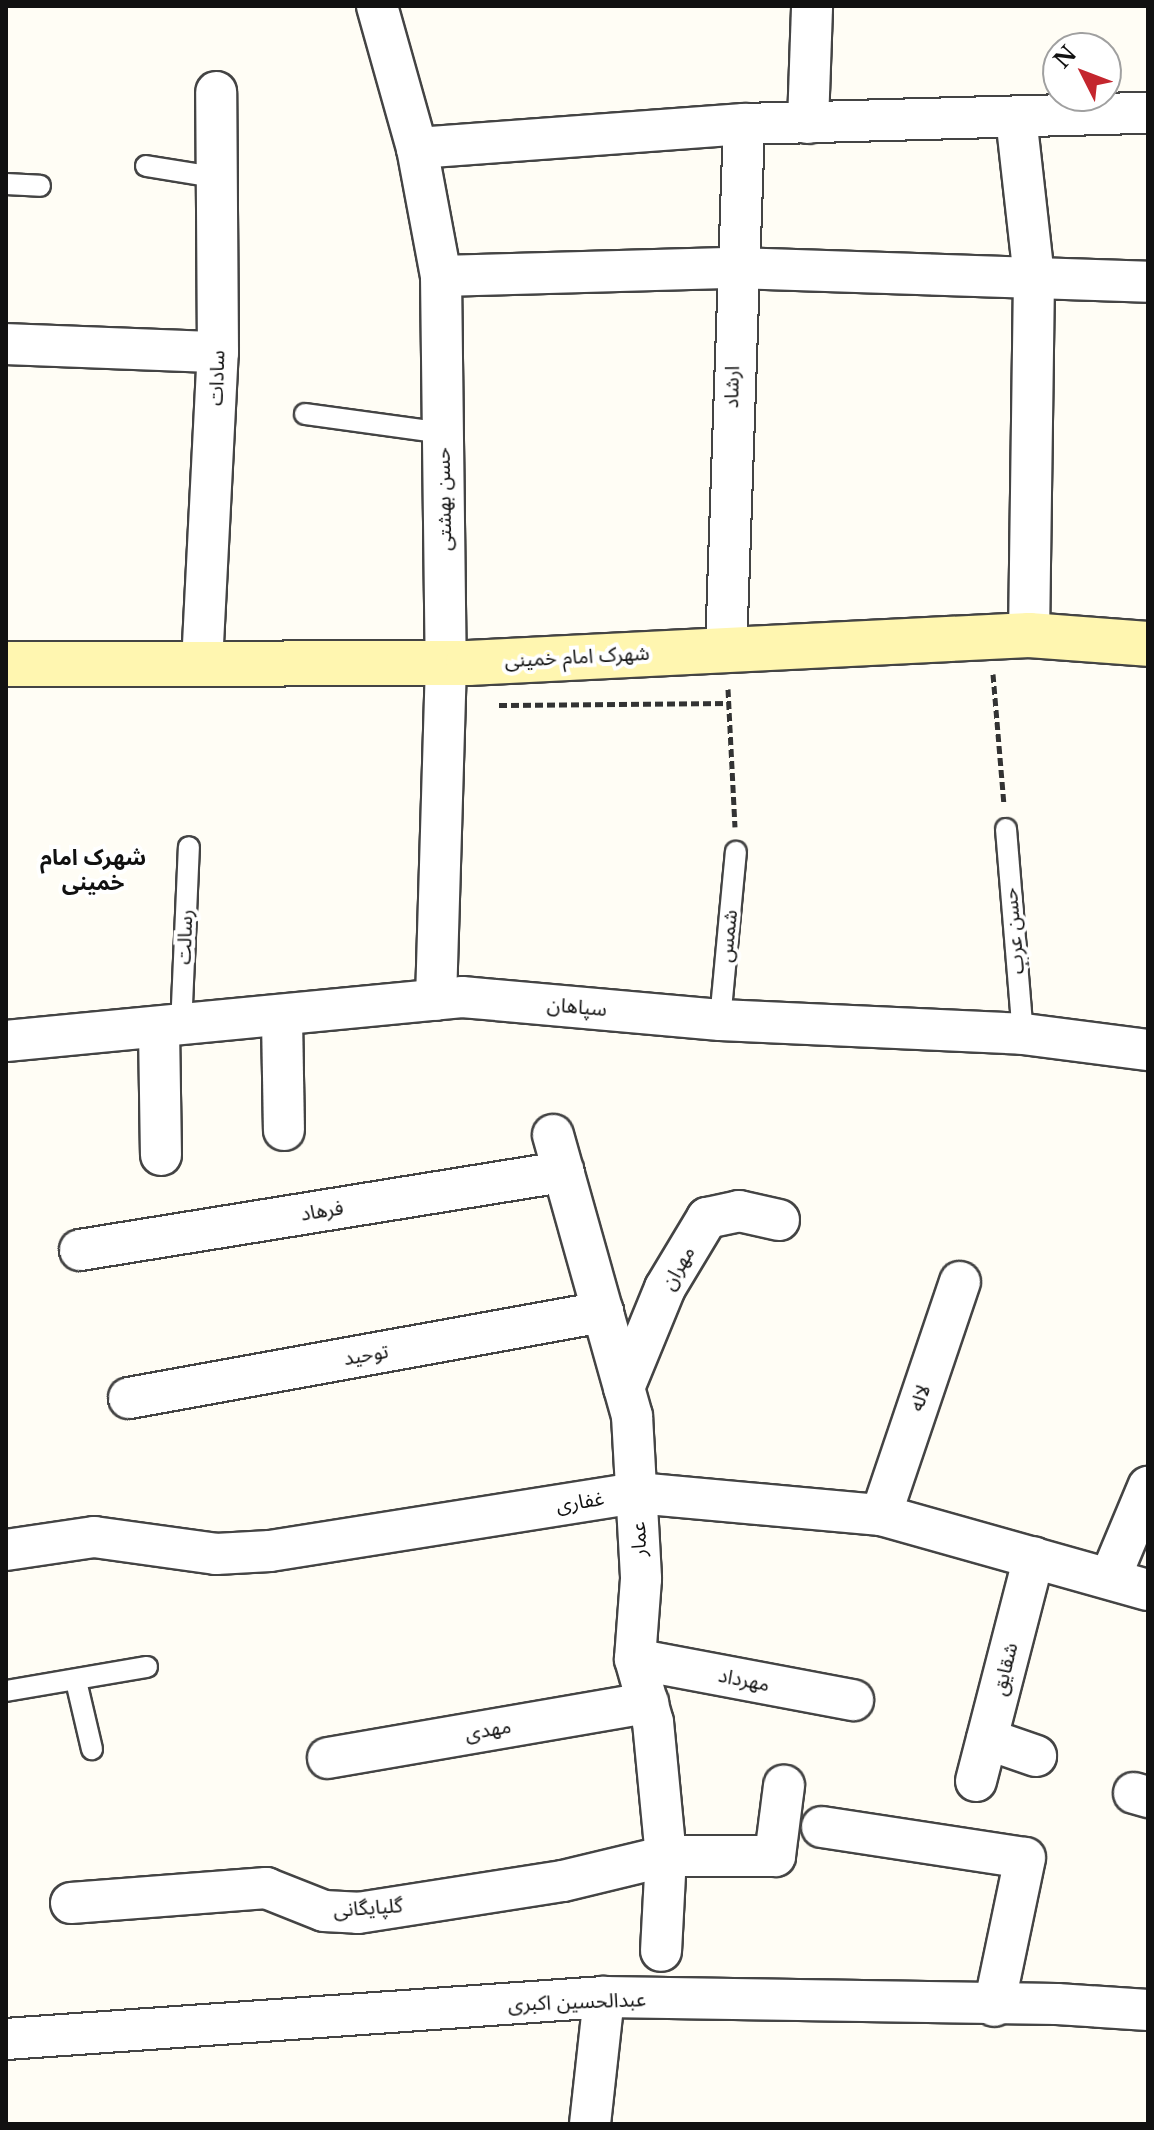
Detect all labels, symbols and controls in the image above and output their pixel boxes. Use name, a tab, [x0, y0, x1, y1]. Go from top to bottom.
north arrow	[1042, 32, 1122, 112]
text: N	[1048, 40, 1082, 74]
street label: سادات	[204, 350, 230, 406]
street label: ارشاد	[720, 366, 744, 408]
street label: حسن بهشتی	[431, 447, 457, 551]
street label: شهرک امام خمینی	[504, 641, 650, 673]
district label: شهرک امام خمینی	[40, 844, 146, 896]
street label: حسن عرب	[998, 887, 1030, 975]
street label: رسالت	[172, 909, 198, 965]
street label: شمس	[713, 909, 743, 963]
street label: سپاهان	[546, 992, 608, 1022]
street label: فرهاد	[299, 1196, 345, 1226]
street label: مهران	[656, 1242, 700, 1294]
street label: توحید	[342, 1339, 390, 1371]
street label: لاله	[904, 1382, 936, 1414]
street label: غفاری	[554, 1486, 606, 1518]
street label: عمار	[626, 1521, 652, 1557]
street label: شقایق	[987, 1640, 1023, 1698]
street label: مهرداد	[716, 1663, 772, 1697]
street label: مهدی	[463, 1714, 513, 1746]
street label: گلپایگانی	[332, 1894, 404, 1922]
street label: عبدالحسین اکبری	[508, 1988, 646, 2016]

